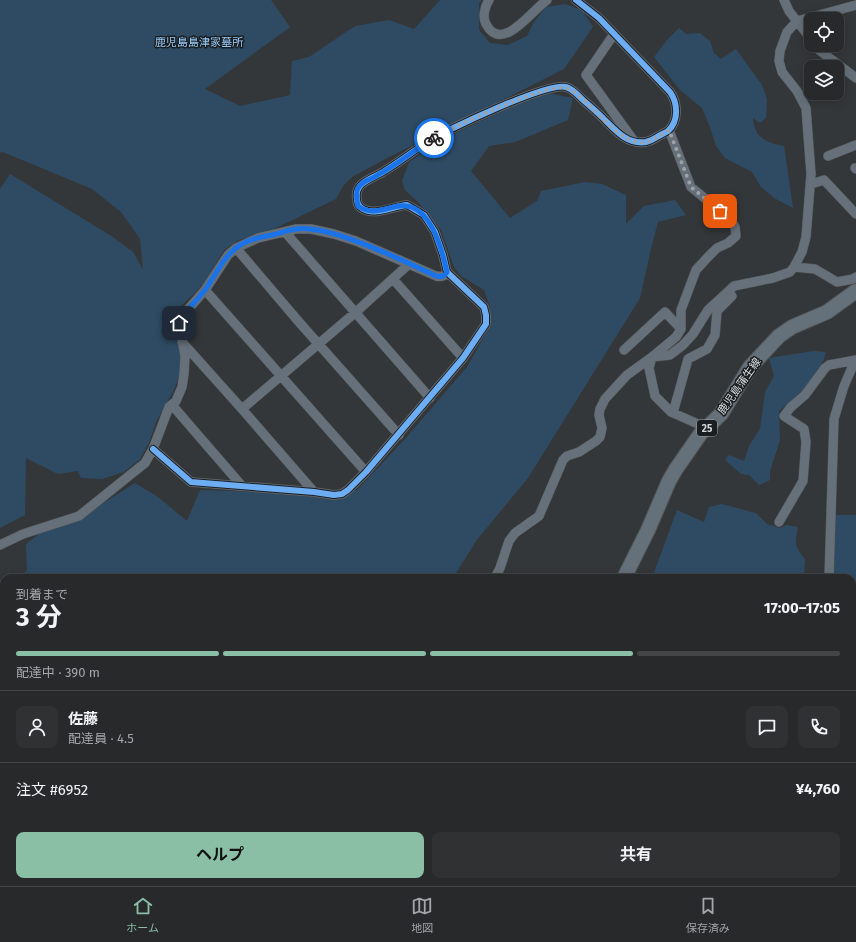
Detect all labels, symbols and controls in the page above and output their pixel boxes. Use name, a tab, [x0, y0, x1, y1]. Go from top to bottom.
map controls	[804, 12, 844, 100]
button: locate	[804, 12, 844, 52]
park label: 鹿児島島津家墓所	[155, 36, 244, 49]
button: layers	[804, 60, 844, 100]
courier	[414, 118, 454, 158]
icon: bike	[423, 127, 445, 149]
pin	[703, 194, 737, 228]
icon: bag	[709, 200, 731, 222]
pin	[162, 306, 196, 340]
icon: home	[168, 312, 190, 334]
street label: 鹿児島蒲生線	[715, 356, 764, 417]
road number: 25	[697, 420, 717, 436]
text: 到着まで	[16, 587, 68, 602]
text: 17:00–17:05	[764, 599, 840, 617]
text: 3 分	[16, 602, 62, 633]
text: 配達中 · 390 m	[16, 665, 100, 680]
button: person	[16, 706, 58, 748]
button: chat	[746, 706, 788, 748]
button: phone	[798, 706, 840, 748]
text: 佐藤	[68, 710, 98, 728]
text: 配達員 · 4.5	[68, 731, 134, 746]
text: ¥4,760	[796, 780, 840, 798]
text: 注文 #6952	[16, 781, 88, 799]
button: ヘルプ	[16, 832, 424, 878]
button: 共有	[432, 832, 840, 878]
tab: ホーム	[126, 895, 159, 935]
tab: 地図	[411, 895, 433, 935]
tab: 保存済み	[686, 895, 730, 935]

